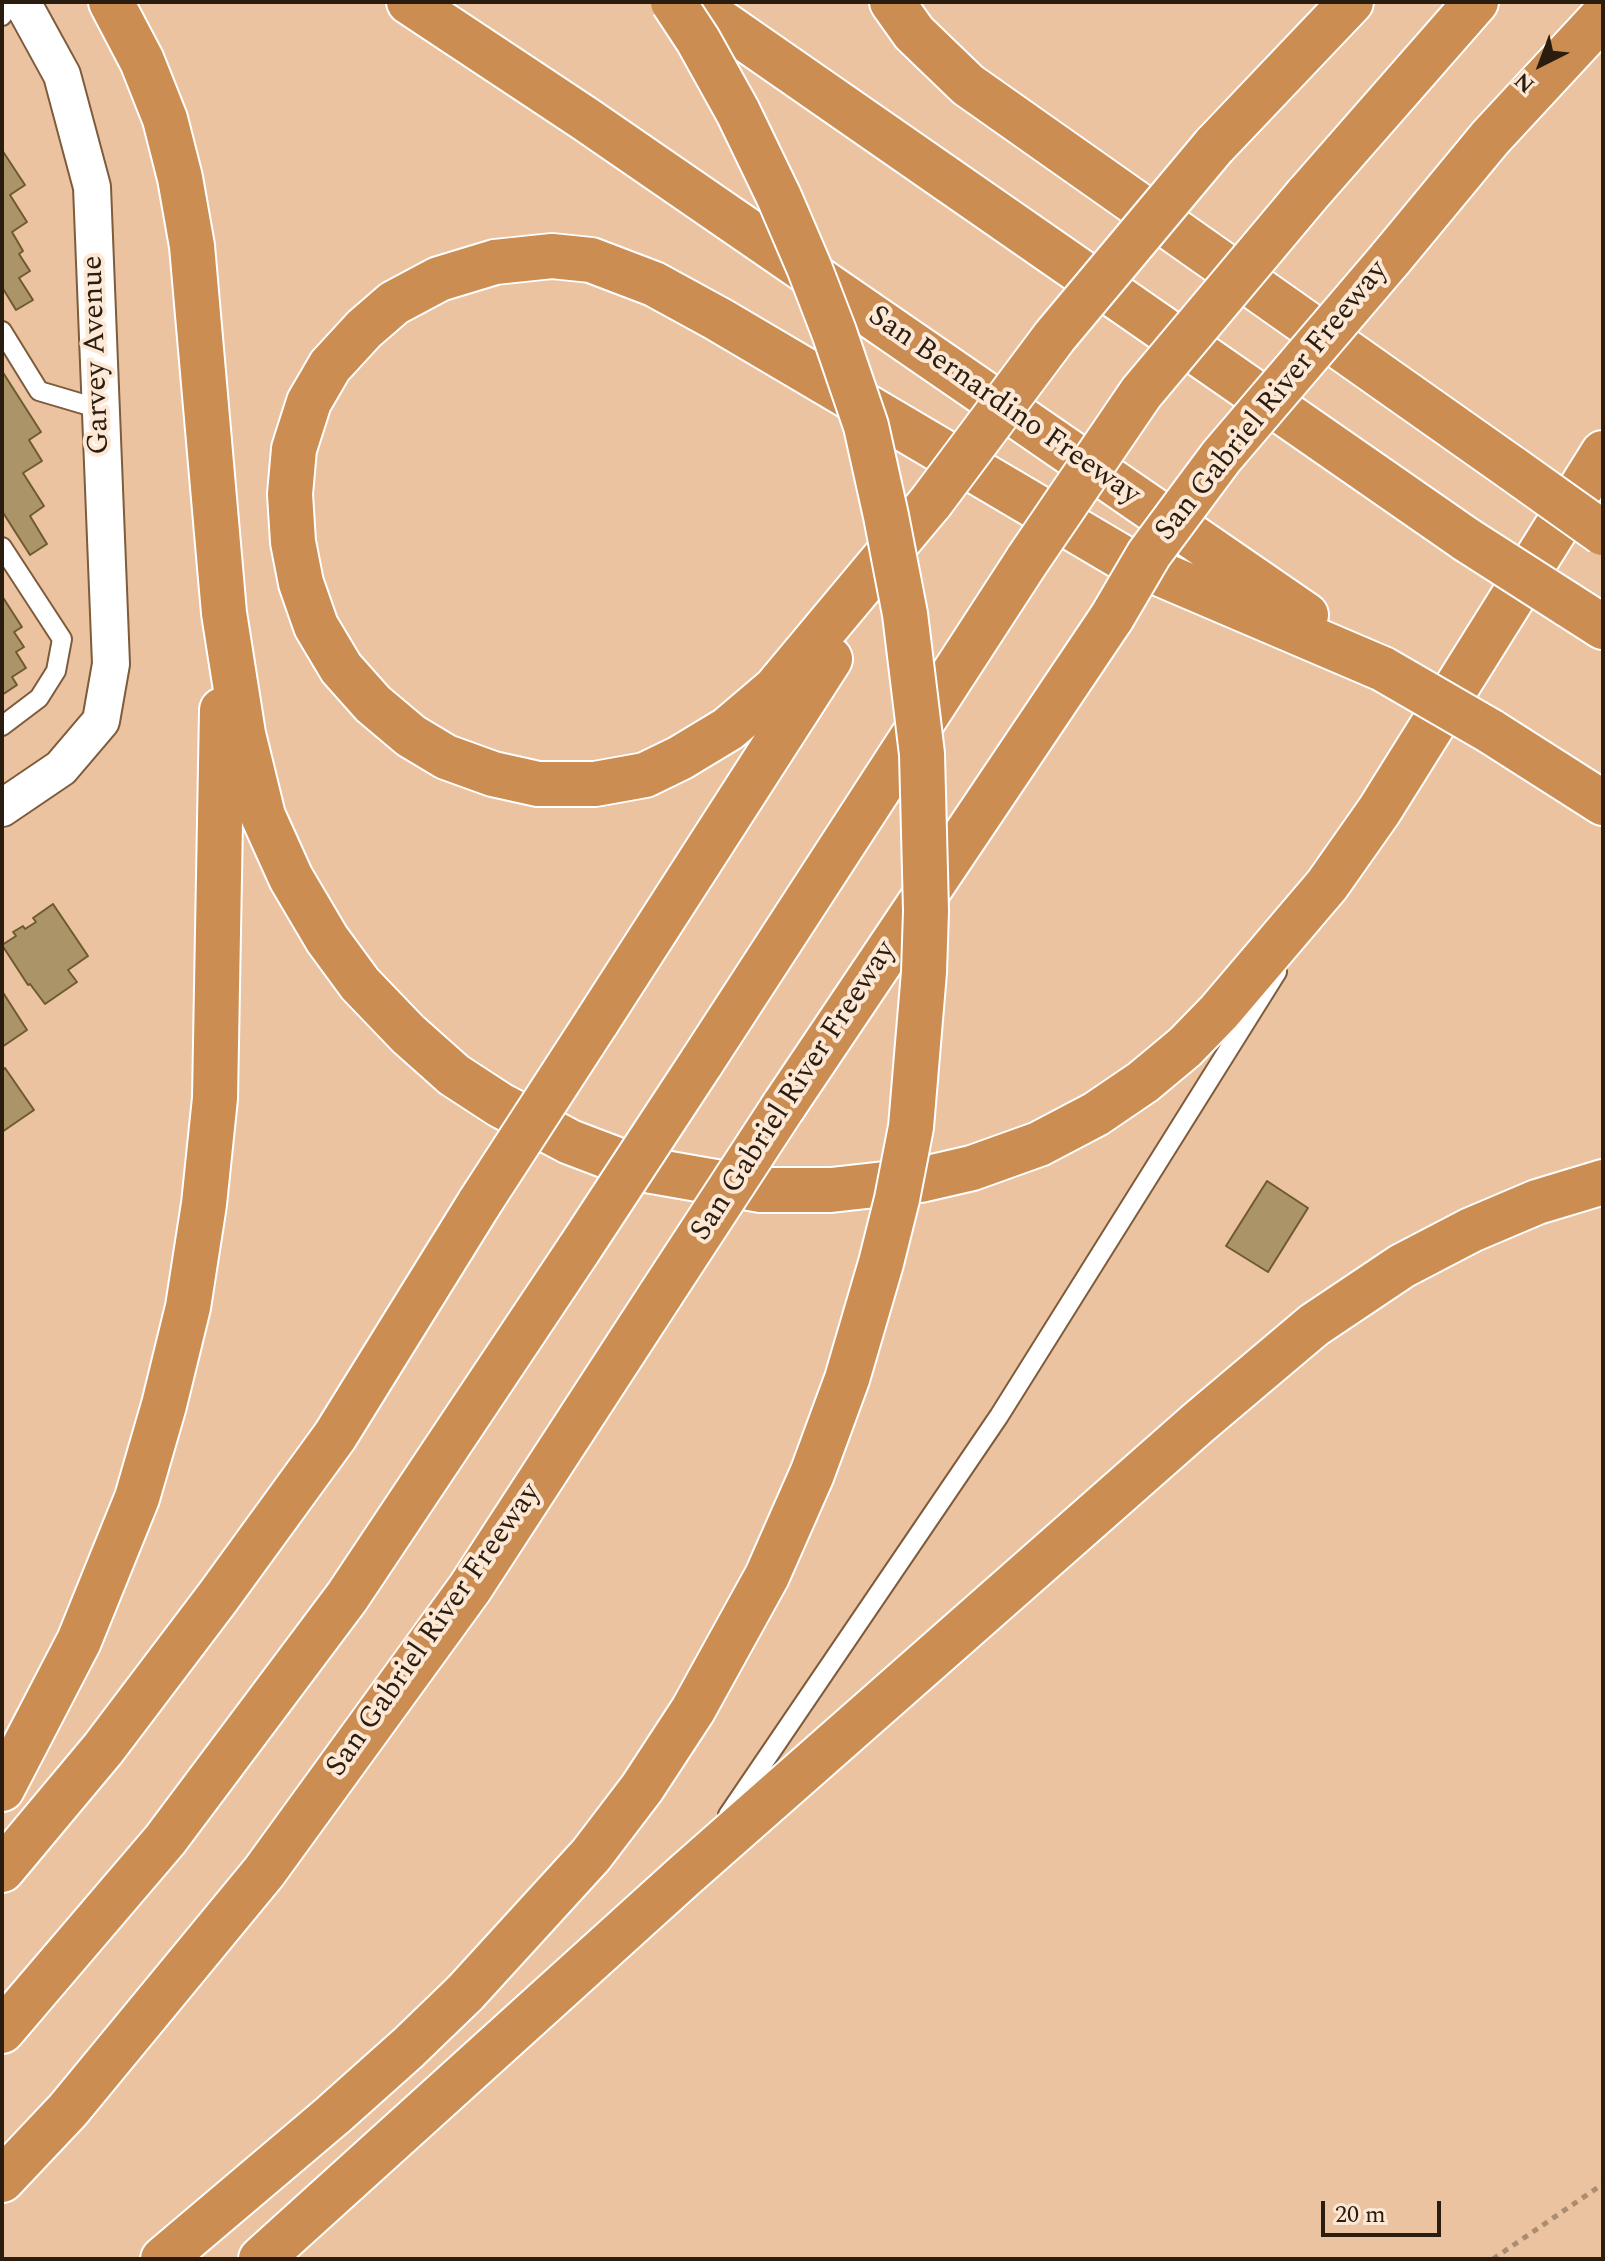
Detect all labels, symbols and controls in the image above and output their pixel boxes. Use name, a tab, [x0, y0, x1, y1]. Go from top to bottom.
north arrow	[1501, 24, 1581, 104]
text: N	[1507, 64, 1542, 100]
street label: Garvey Avenue	[77, 255, 119, 455]
street label: San Gabriel River Freeway	[1149, 255, 1397, 549]
street label: San Bernardino Freeway	[860, 299, 1146, 515]
street label: San Gabriel River Freeway	[685, 935, 905, 1249]
street label: San Gabriel River Freeway	[320, 1477, 550, 1785]
scale bar	[1325, 2185, 1445, 2235]
text: 20 m	[1335, 2197, 1386, 2233]

